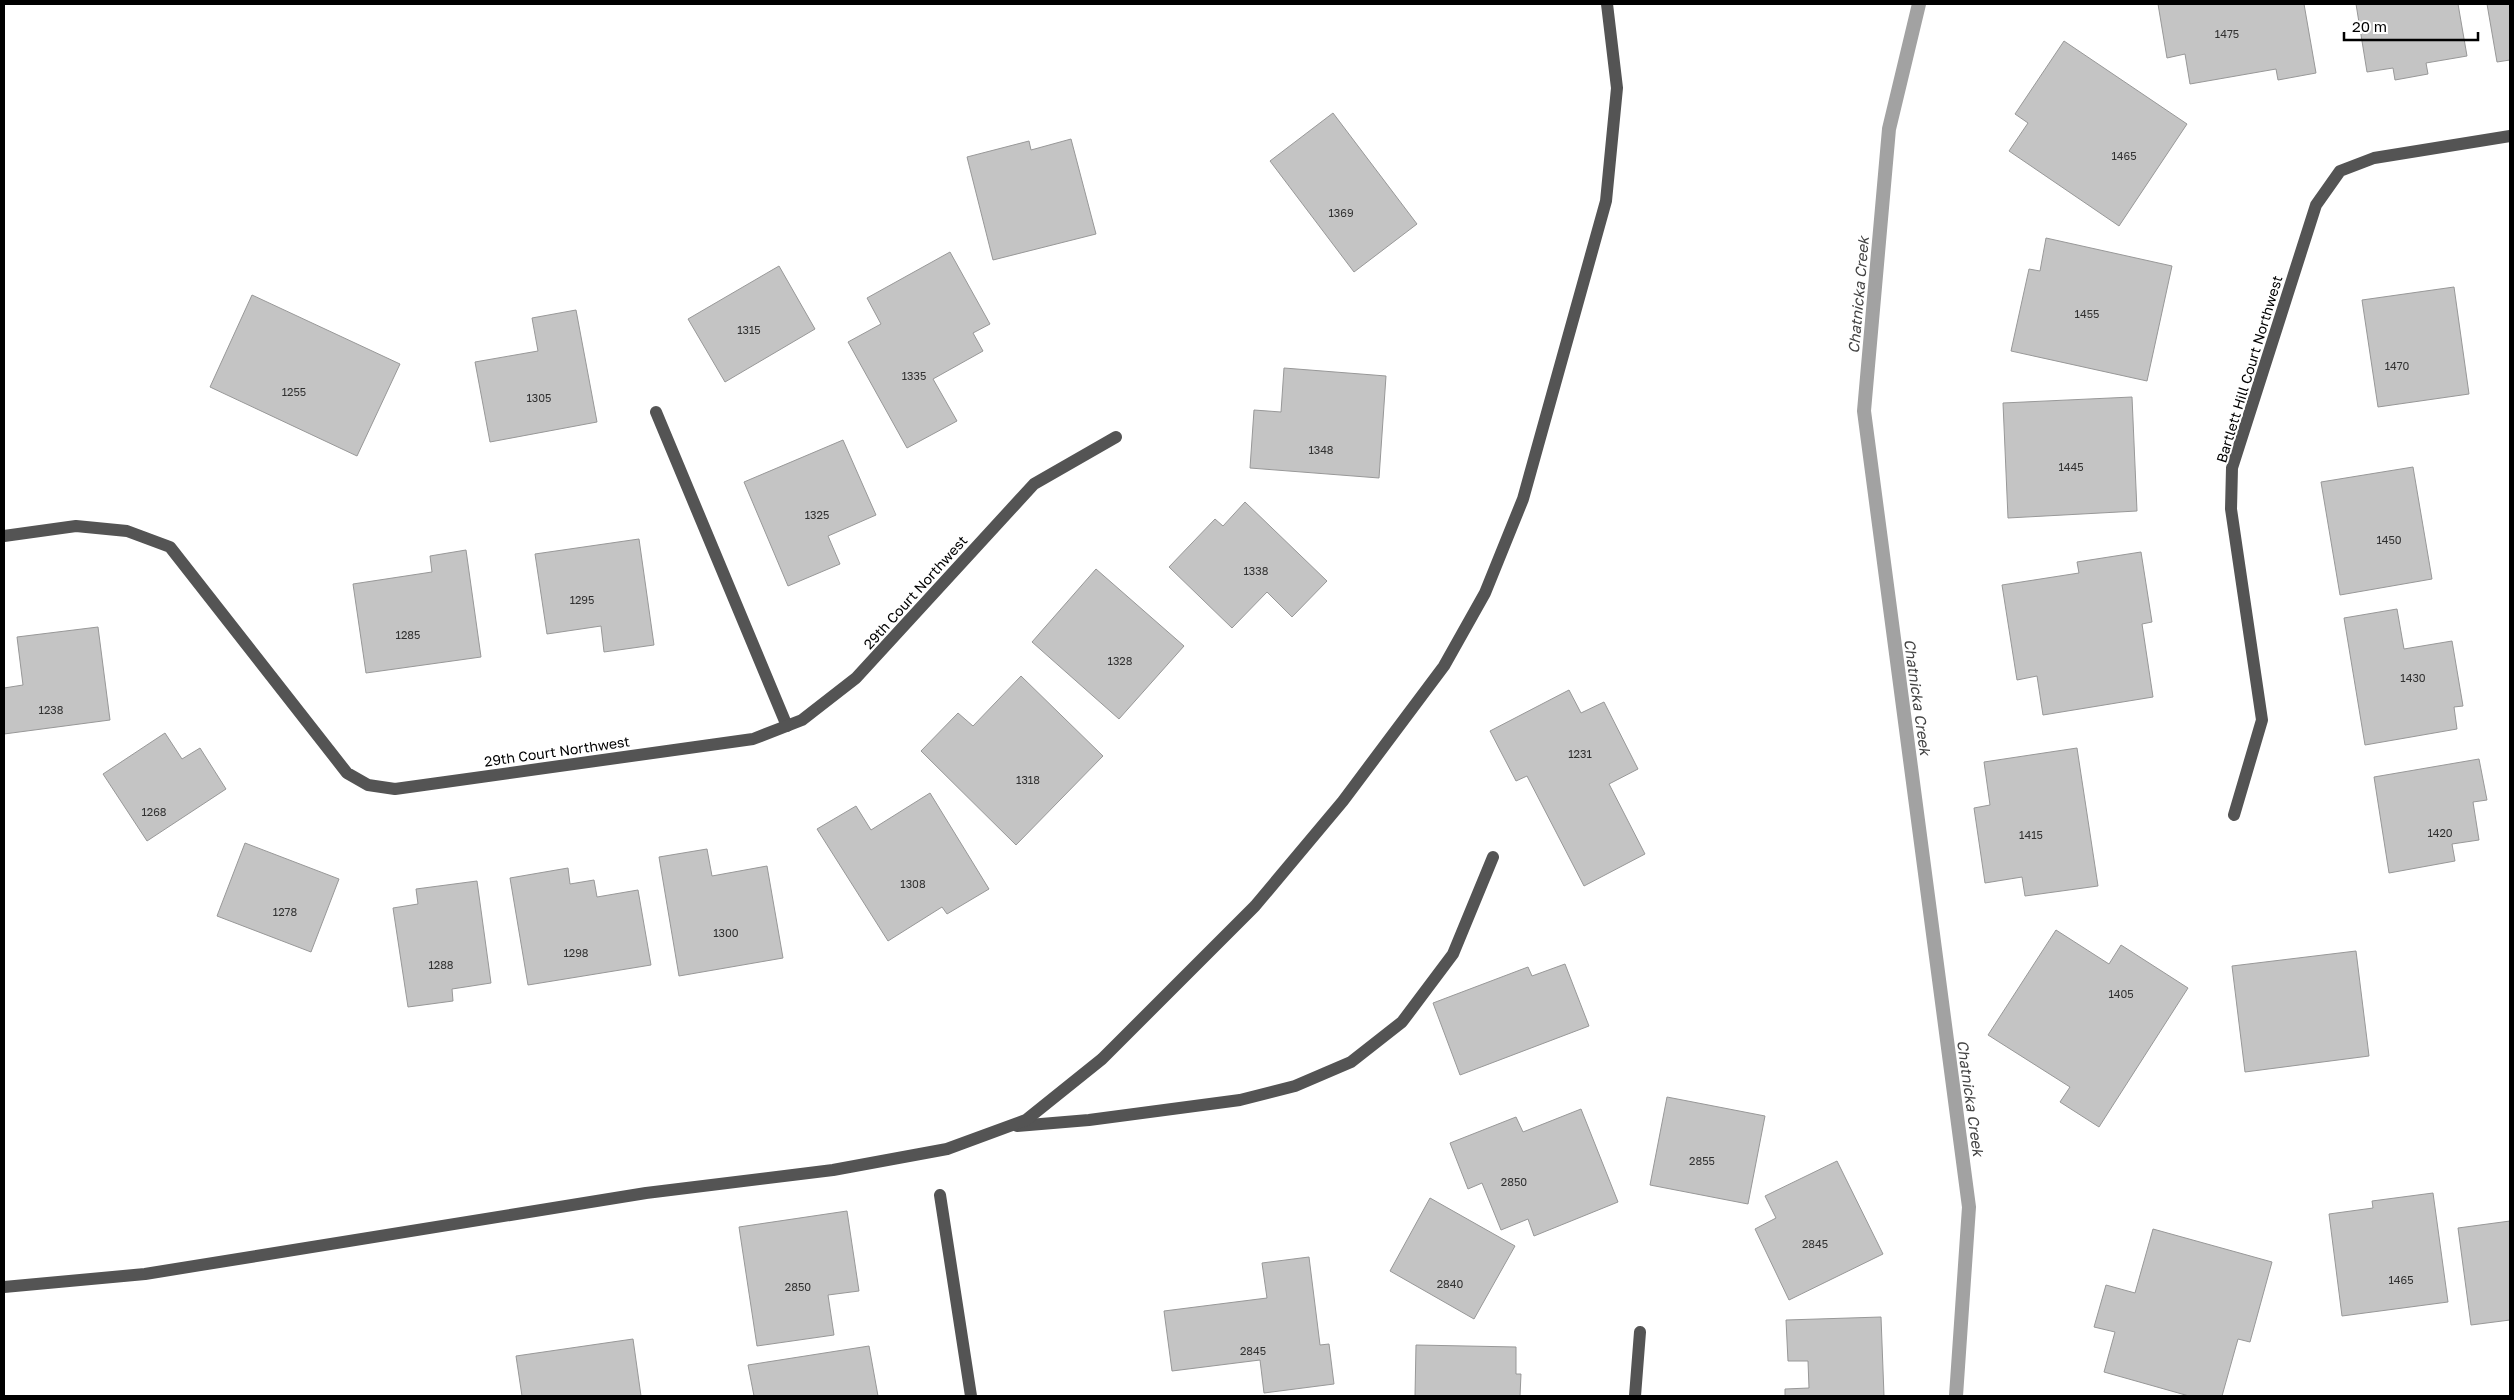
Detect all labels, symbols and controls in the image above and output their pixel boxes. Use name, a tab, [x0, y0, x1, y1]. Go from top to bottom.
scale bar	[2344, 10, 2478, 42]
text: 20 m	[2352, 17, 2387, 35]
house number: 1475	[2215, 27, 2239, 40]
house number: 1465	[2111, 149, 2137, 162]
house number: 1369	[1328, 206, 1354, 219]
water label: Chatnicka Creek	[1844, 234, 1872, 354]
street label: Bartlett Hill Court Northwest	[2212, 273, 2286, 465]
house number: 1455	[2075, 307, 2099, 320]
house number: 1315	[737, 323, 761, 336]
house number: 1470	[2385, 359, 2410, 372]
house number: 1335	[902, 369, 926, 382]
house number: 1255	[282, 385, 306, 398]
house number: 1305	[527, 391, 551, 404]
house number: 1348	[1308, 443, 1334, 456]
house number: 1445	[2058, 460, 2084, 473]
house number: 1325	[805, 508, 829, 521]
street label: 29th Court Northwest	[860, 532, 970, 652]
house number: 1450	[2376, 533, 2402, 546]
house number: 1338	[1244, 564, 1269, 577]
house number: 1295	[570, 593, 594, 606]
house number: 1285	[396, 628, 420, 641]
water label: Chatnicka Creek	[1901, 638, 1935, 758]
house number: 1328	[1108, 654, 1133, 667]
house number: 1430	[2400, 671, 2426, 684]
house number: 1238	[39, 703, 64, 716]
street label: 29th Court Northwest	[483, 732, 631, 770]
house number: 1231	[1568, 747, 1592, 760]
house number: 1318	[1016, 773, 1040, 786]
house number: 1268	[141, 805, 167, 818]
house number: 1420	[2427, 826, 2453, 839]
house number: 1415	[2019, 828, 2043, 841]
house number: 1308	[900, 877, 926, 890]
house number: 1278	[273, 905, 297, 918]
house number: 1300	[713, 926, 739, 939]
house number: 1298	[563, 946, 589, 959]
house number: 1288	[428, 958, 454, 971]
house number: 1405	[2108, 987, 2134, 1000]
water label: Chatnicka Creek	[1954, 1039, 1988, 1159]
house number: 2855	[1689, 1154, 1715, 1167]
house number: 2850	[1501, 1175, 1527, 1188]
house number: 2845	[1802, 1237, 1828, 1250]
house number: 1465	[2388, 1273, 2414, 1286]
house number: 2840	[1437, 1277, 1463, 1290]
house number: 2850	[785, 1280, 811, 1293]
house number: 2845	[1240, 1344, 1266, 1357]

